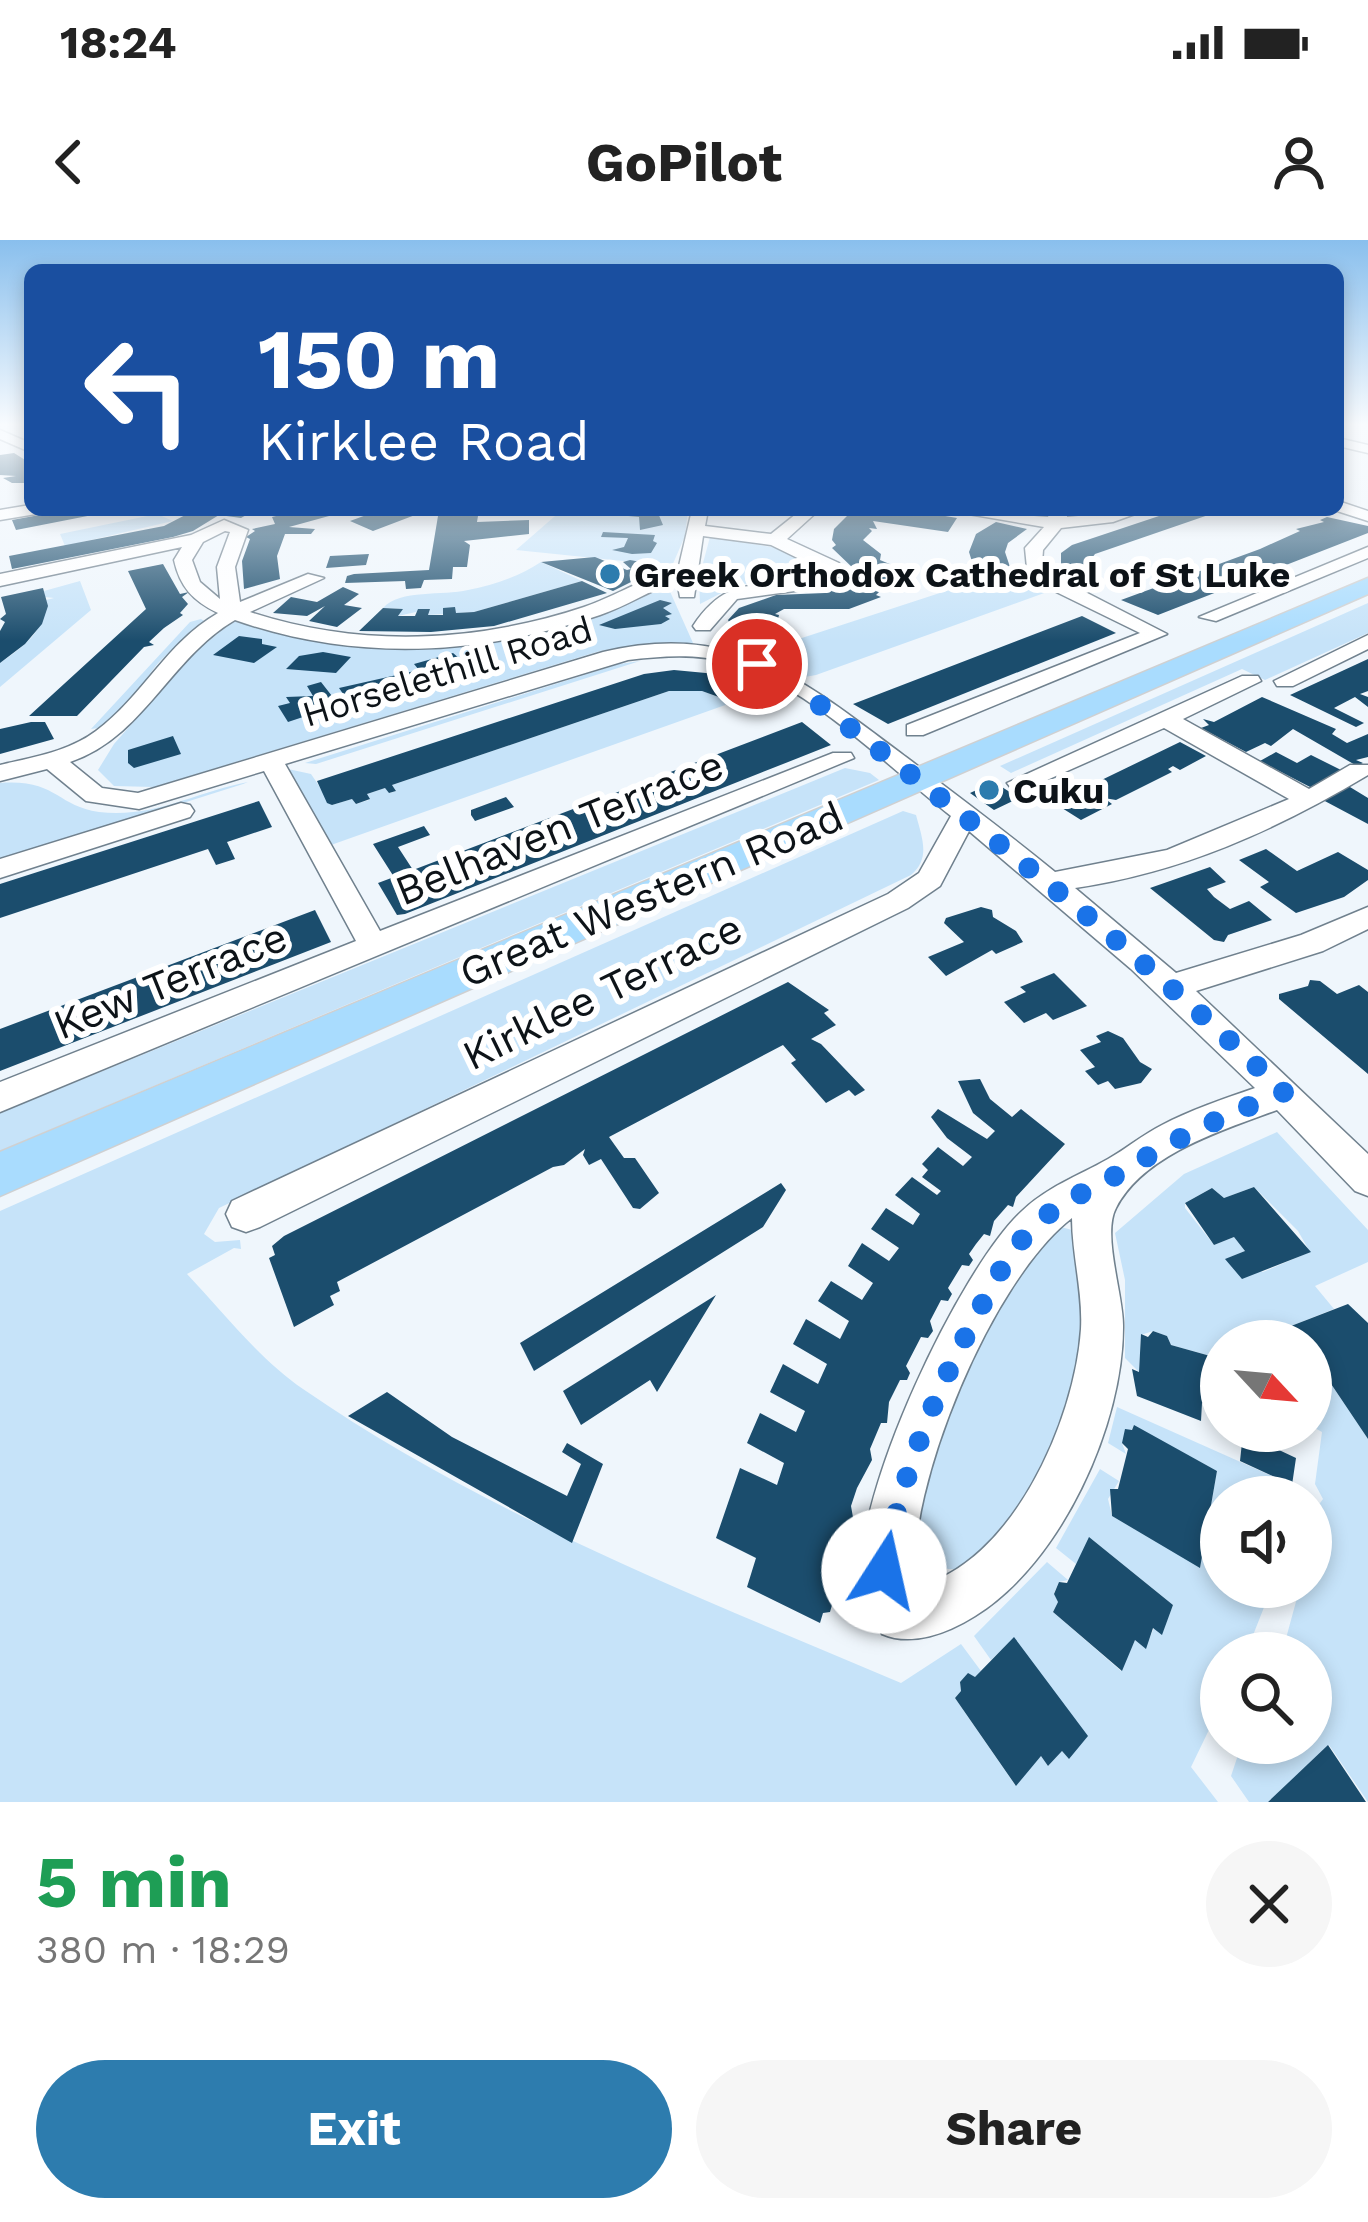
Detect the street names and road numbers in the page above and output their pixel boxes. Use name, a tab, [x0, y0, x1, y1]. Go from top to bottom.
street label: Horselethill Road	[297, 608, 597, 736]
street label: Belhaven Terrace	[388, 739, 730, 916]
street label: Great Western Road	[452, 791, 850, 998]
street label: Kirklee Terrace	[455, 903, 750, 1080]
street label: Kew Terrace	[46, 911, 294, 1049]

